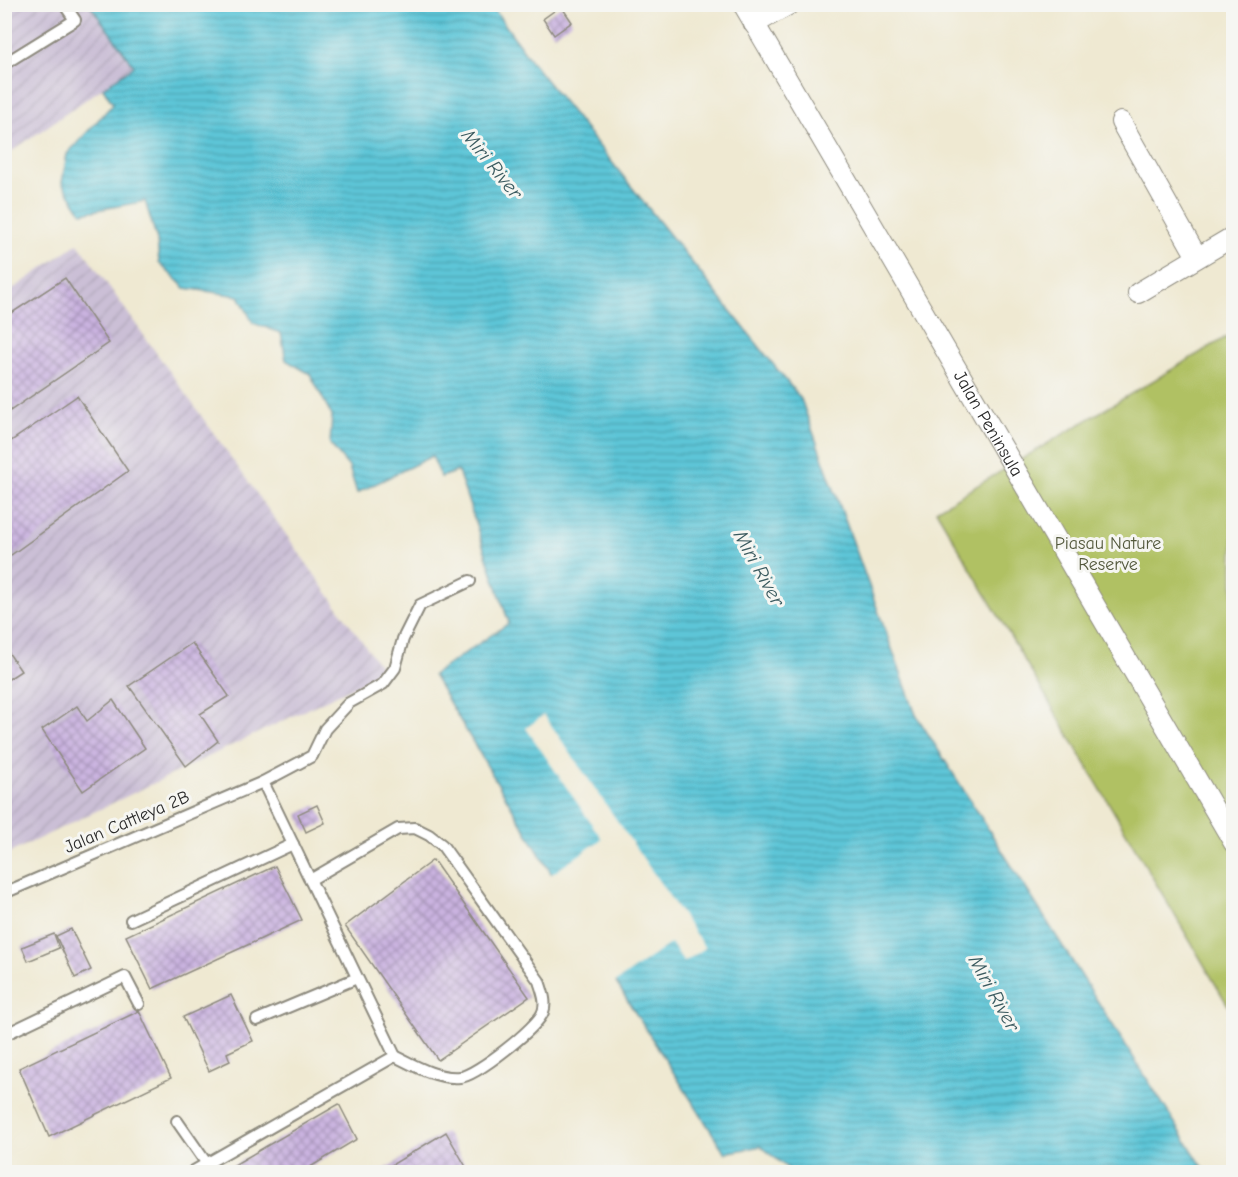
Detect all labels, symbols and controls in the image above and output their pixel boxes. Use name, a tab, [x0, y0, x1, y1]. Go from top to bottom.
water label: Miri River	[456, 124, 528, 204]
street label: Jalan Peninsula	[949, 367, 1028, 480]
water label: Miri River	[728, 525, 790, 611]
park label: Piasau Nature Reserve	[1055, 533, 1161, 575]
street label: Jalan Cattleya 2B	[61, 786, 193, 858]
water label: Miri River	[963, 950, 1025, 1036]

